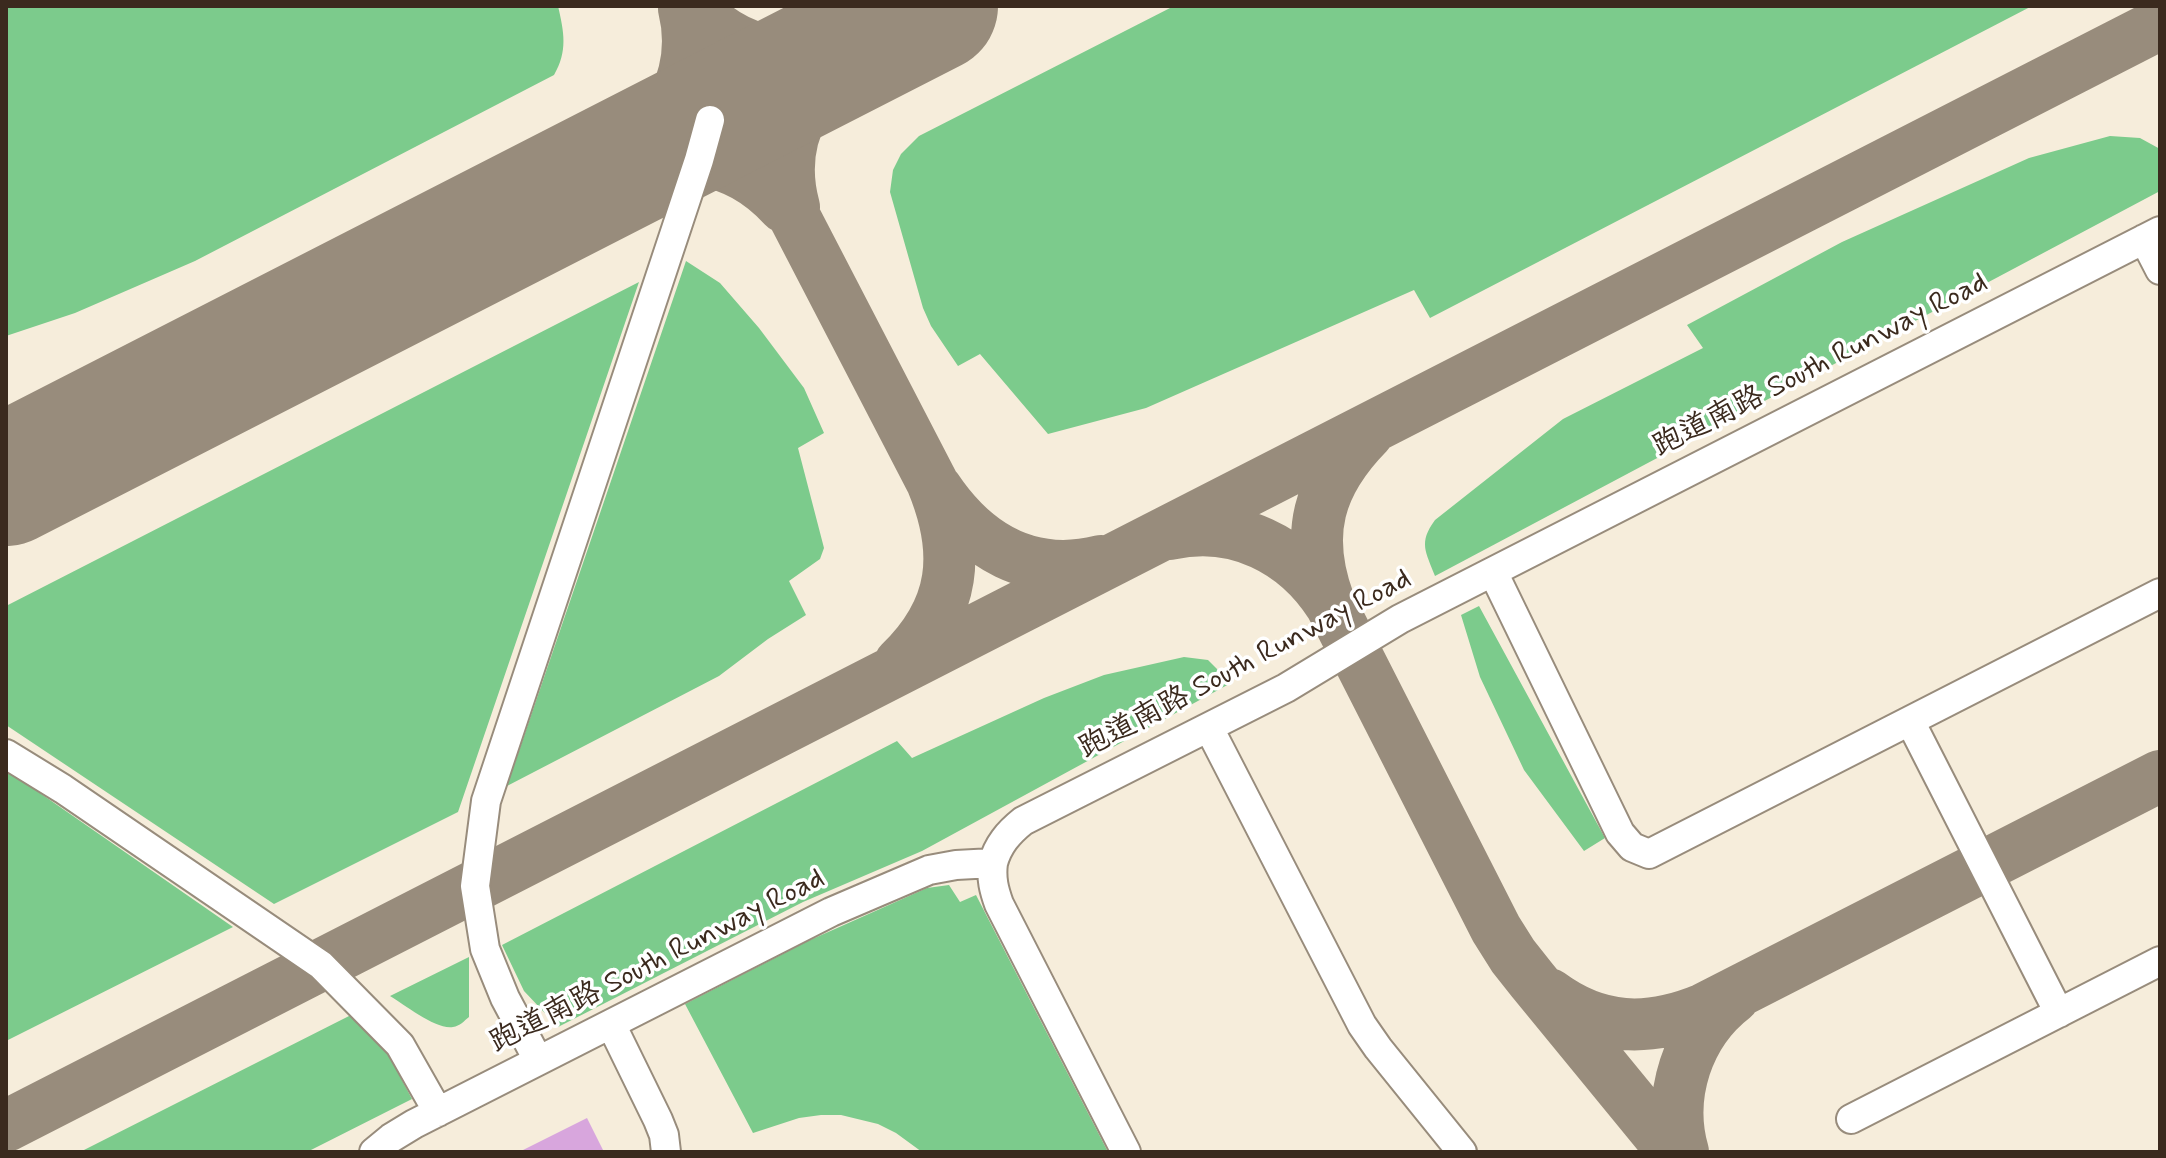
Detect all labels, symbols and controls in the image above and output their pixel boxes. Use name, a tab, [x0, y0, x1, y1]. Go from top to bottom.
street label: 跑道南路 South Runway Road	[1648, 266, 1994, 466]
street label: 跑道南路 South Runway Road	[1074, 562, 1418, 768]
street label: 跑道南路 South Runway Road	[485, 862, 831, 1062]

